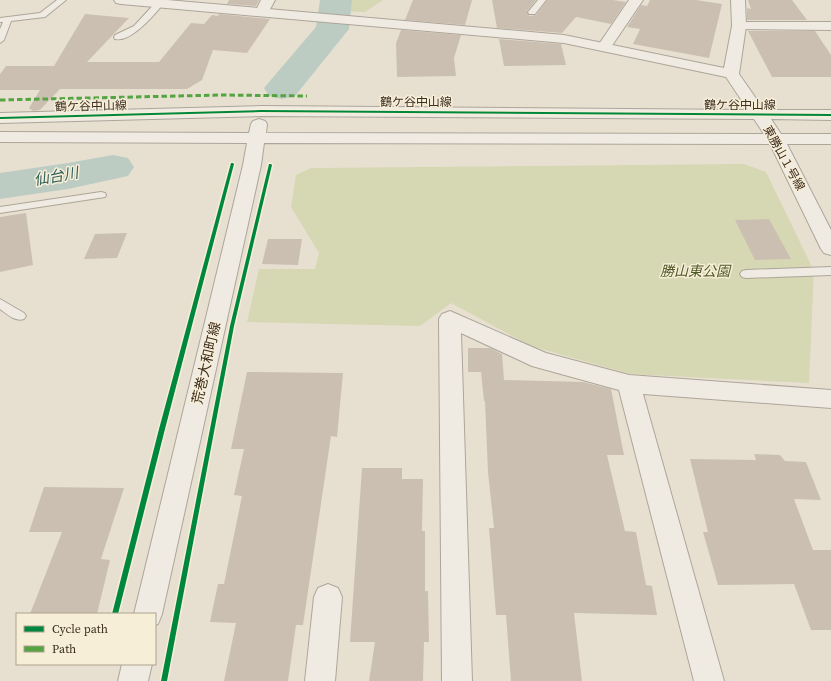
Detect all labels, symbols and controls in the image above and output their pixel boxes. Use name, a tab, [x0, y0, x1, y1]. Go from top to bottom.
street label: 鶴ケ谷中山線	[380, 94, 452, 110]
street label: 鶴ケ谷中山線	[55, 97, 127, 115]
street label: 鶴ケ谷中山線	[704, 97, 776, 113]
street label: 東勝山１号線	[760, 123, 808, 193]
water label: 仙台川	[32, 161, 82, 190]
park label: 勝山東公園	[660, 261, 732, 281]
street label: 荒巻大和町線	[187, 320, 225, 406]
legend	[16, 613, 156, 665]
text: Cycle path	[52, 621, 108, 637]
text: Path	[52, 641, 76, 657]

